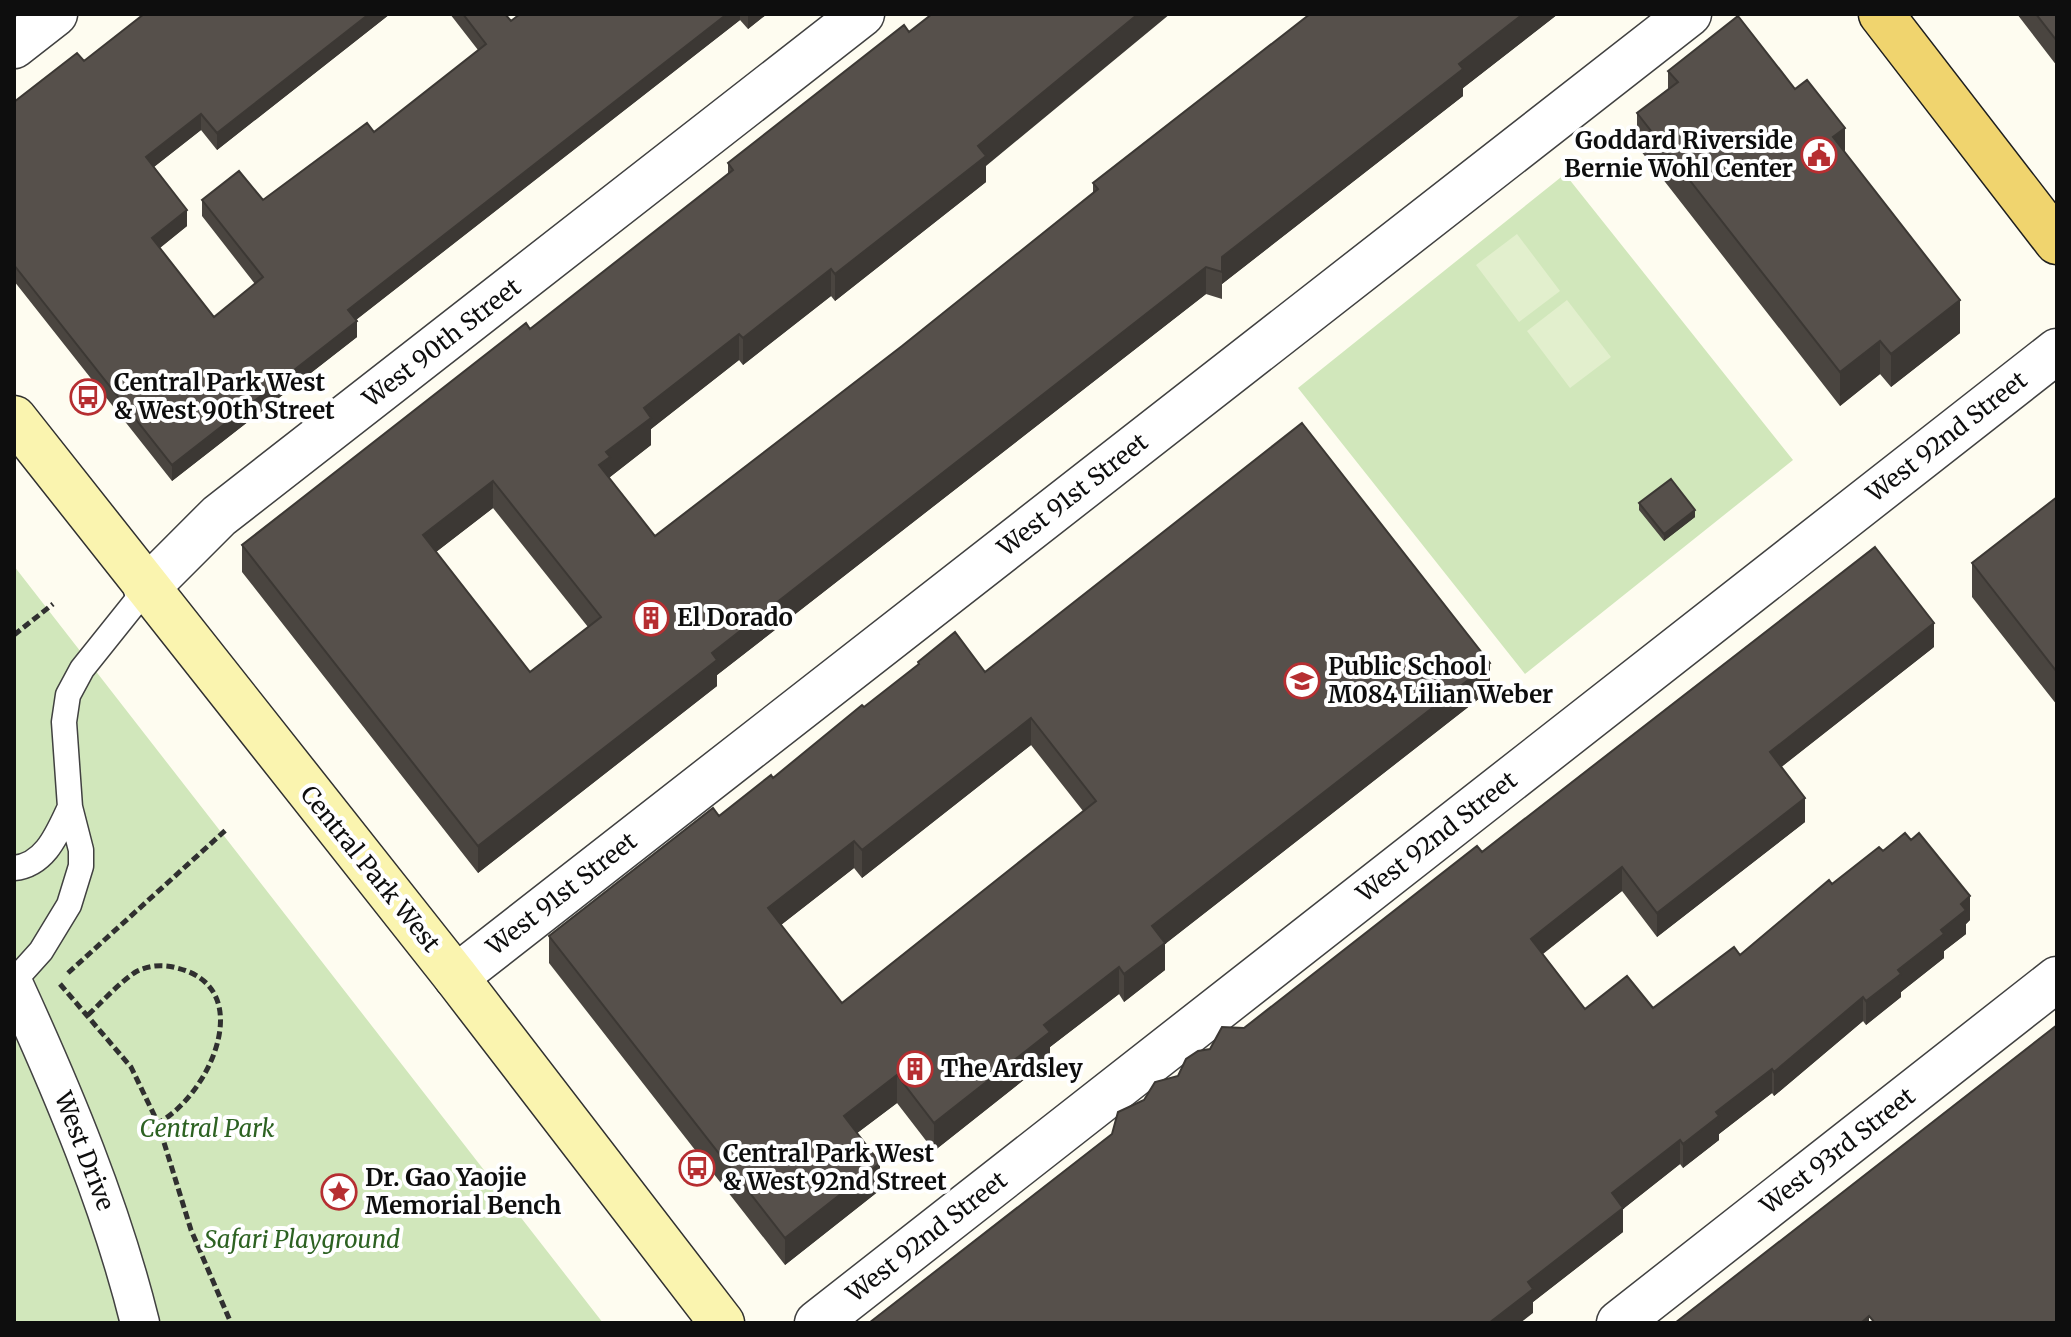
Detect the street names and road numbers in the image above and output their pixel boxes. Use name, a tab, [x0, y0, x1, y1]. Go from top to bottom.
street label: West 90th Street	[356, 271, 527, 415]
street label: West 92nd Street	[1859, 364, 2034, 509]
street label: West 91st Street	[991, 426, 1155, 564]
street label: West 92nd Street	[1349, 764, 1524, 909]
street label: Central Park West	[294, 779, 447, 959]
street label: West 91st Street	[480, 825, 644, 963]
street label: West 93rd Street	[1753, 1080, 1922, 1221]
street label: West Drive	[47, 1086, 121, 1215]
street label: West 92nd Street	[839, 1164, 1014, 1309]

